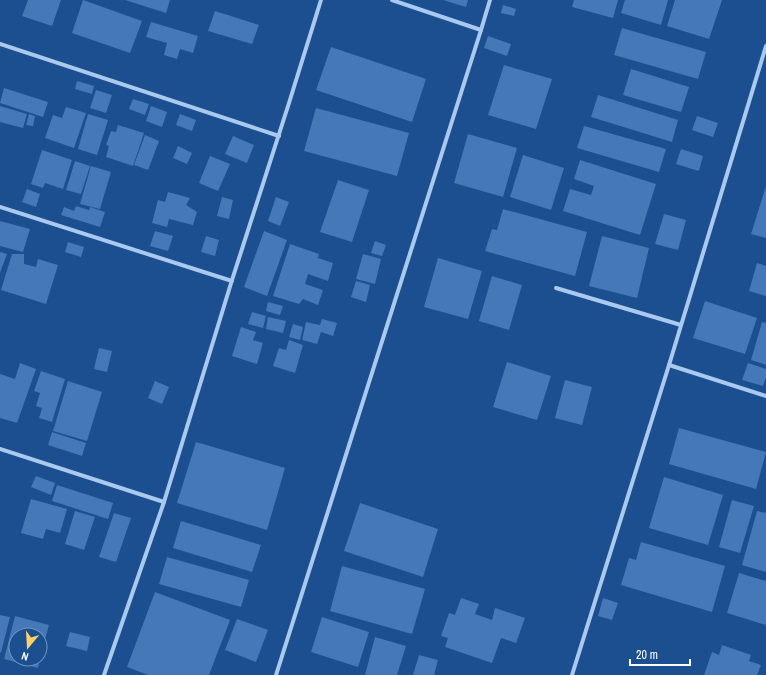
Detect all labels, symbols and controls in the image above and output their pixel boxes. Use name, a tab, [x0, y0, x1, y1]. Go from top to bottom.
north arrow	[8, 627, 48, 667]
scale bar	[630, 641, 690, 667]
text: 20 m	[636, 647, 658, 663]
text: N	[20, 649, 30, 664]

